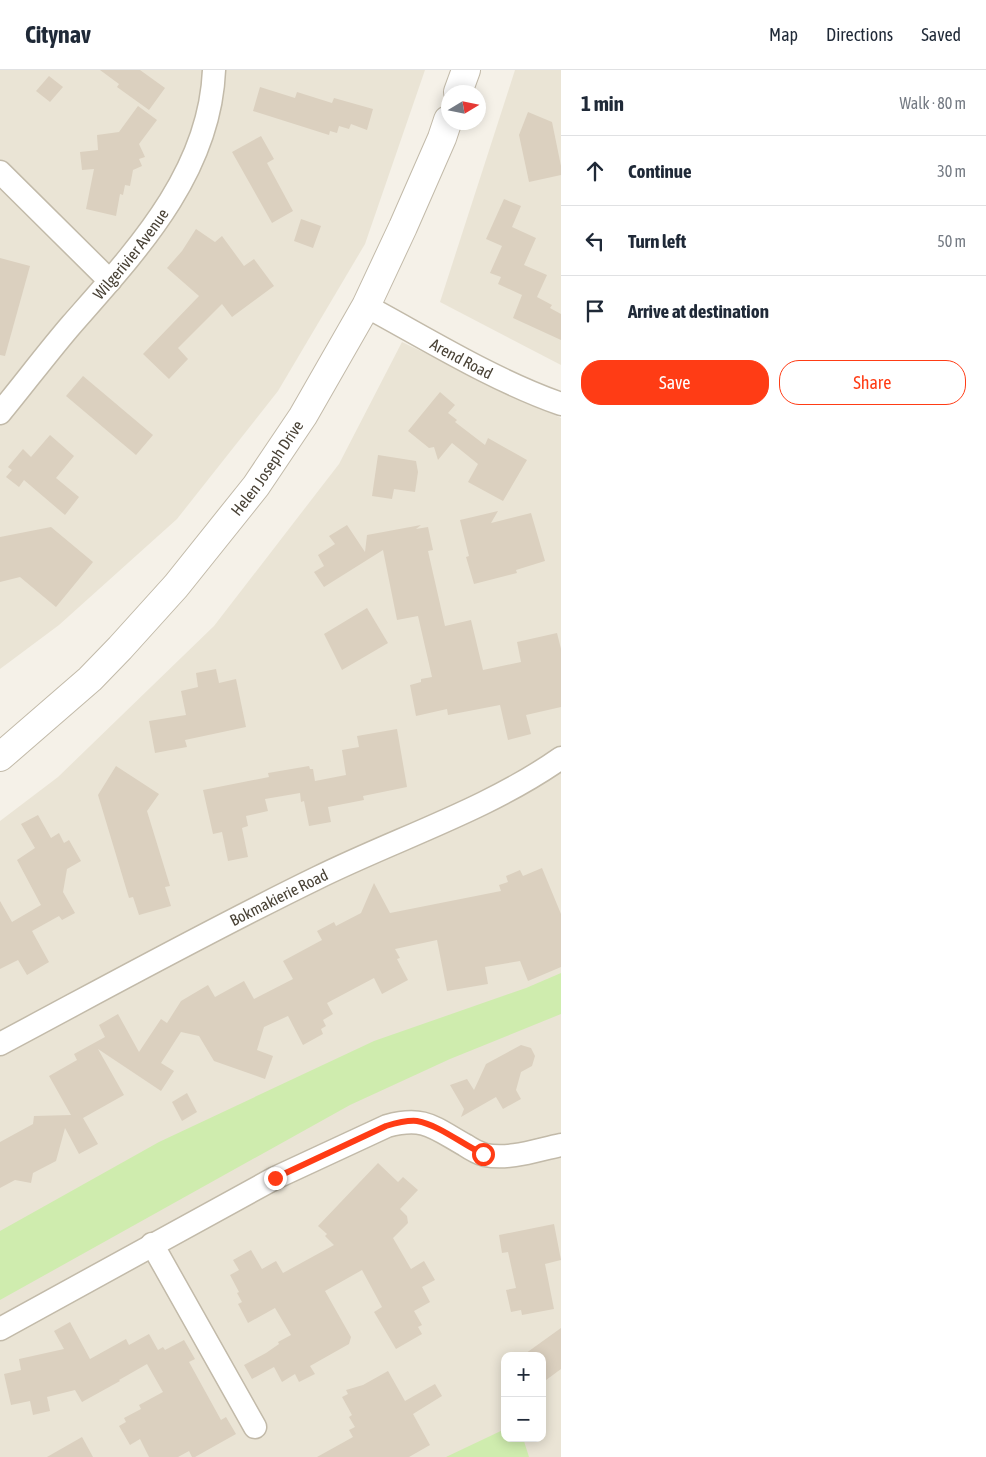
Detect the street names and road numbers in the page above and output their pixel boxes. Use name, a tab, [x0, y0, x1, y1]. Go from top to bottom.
street label: Wilgerivier Avenue	[89, 205, 172, 303]
street label: Arend Road	[427, 334, 496, 382]
street label: Helen Joseph Drive	[227, 417, 307, 519]
street label: Bokmakierie Road	[227, 865, 331, 929]

